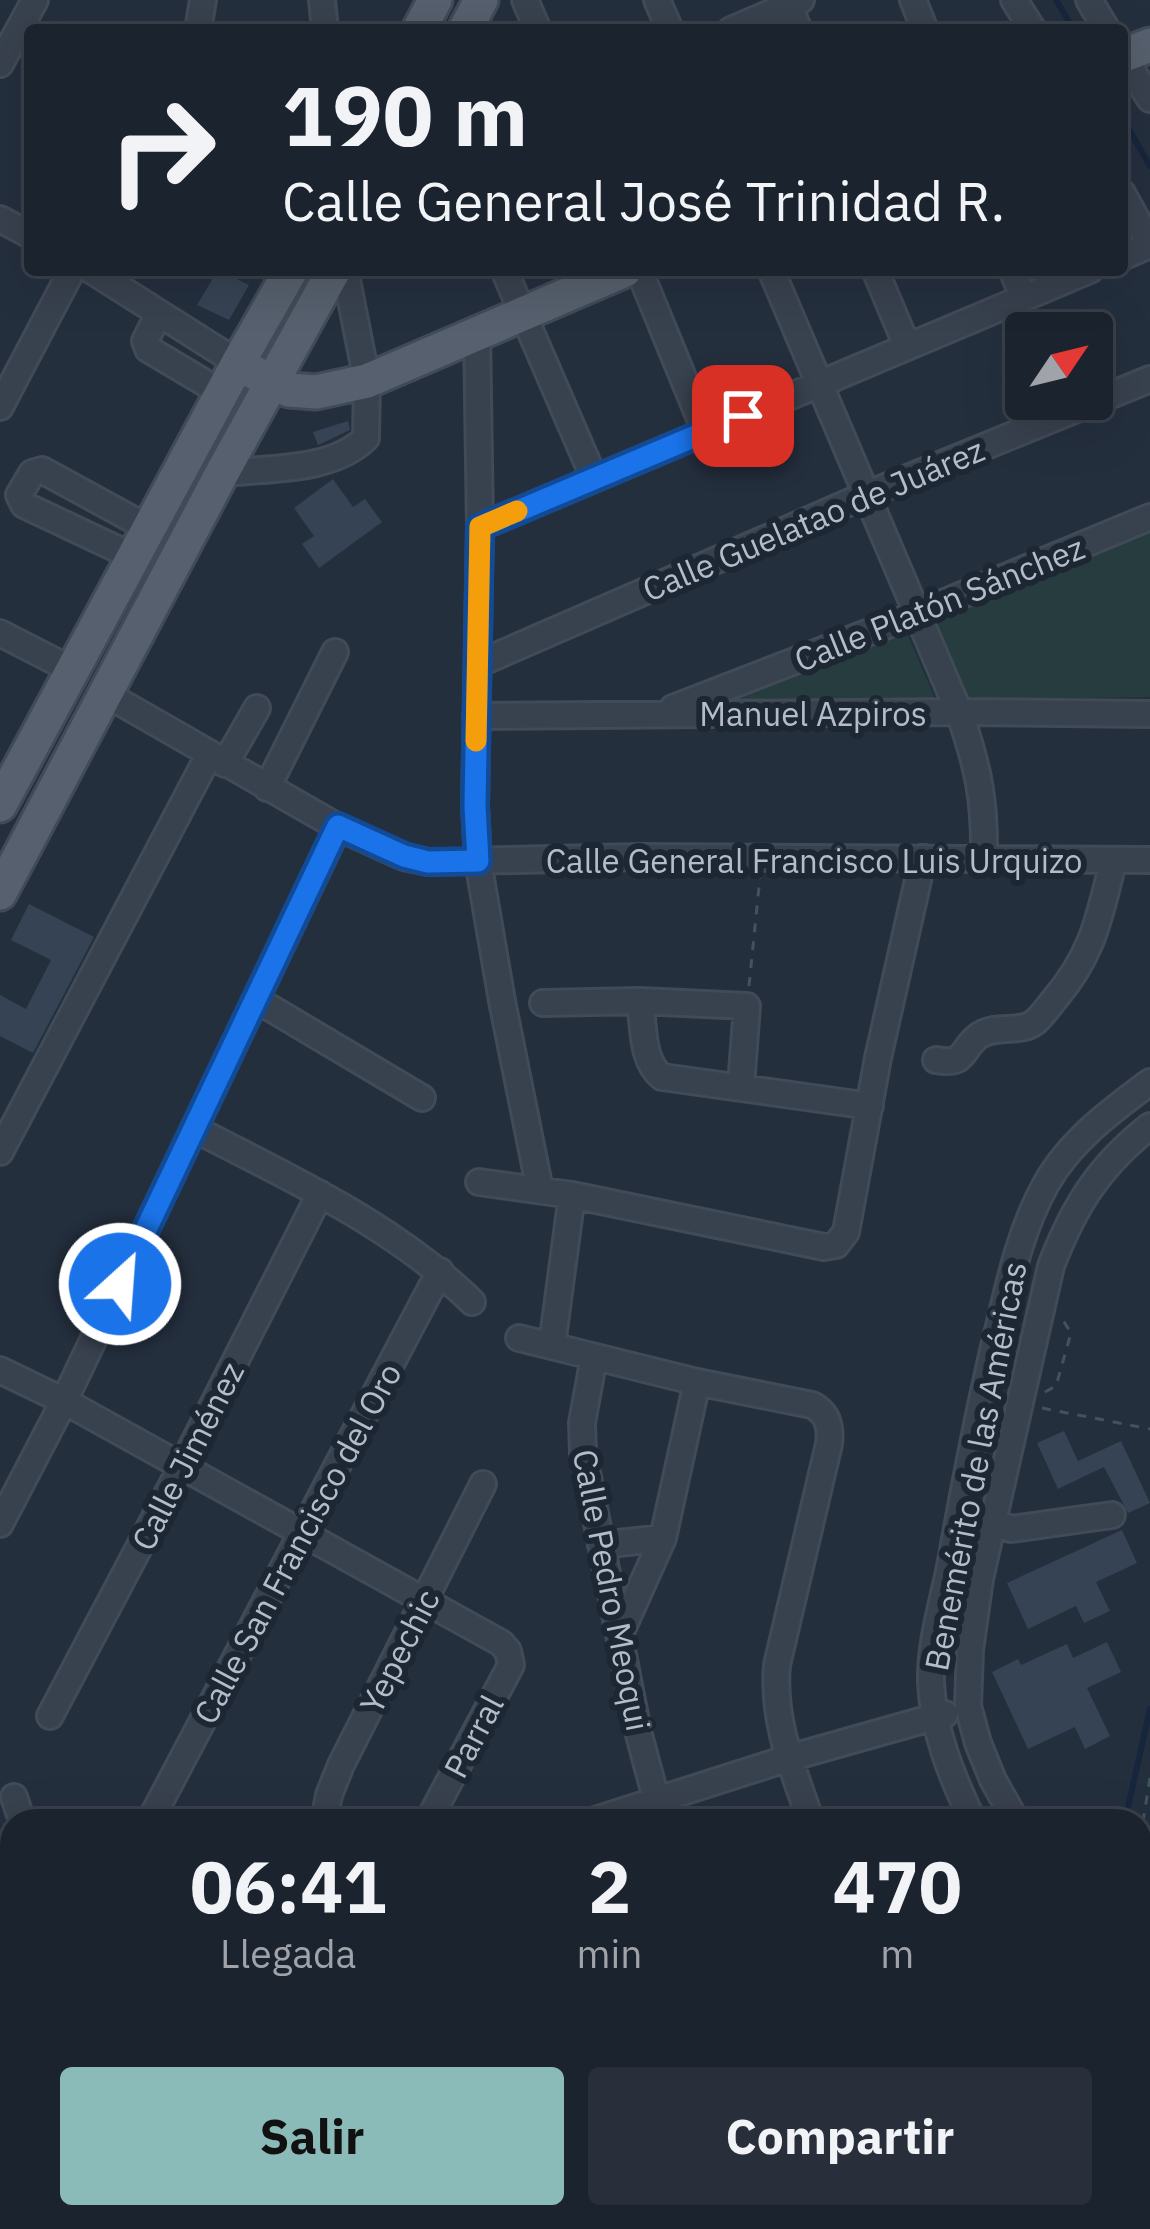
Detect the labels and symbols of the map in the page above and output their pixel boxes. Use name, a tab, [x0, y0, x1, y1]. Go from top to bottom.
north arrow	[1005, 312, 1113, 420]
pin	[692, 365, 794, 467]
street label: Calle Guelatao de Juárez	[636, 427, 990, 611]
street label: Calle Platón Sánchez	[788, 525, 1090, 681]
street label: Manuel Azpiros	[699, 692, 927, 735]
street label: Calle General Francisco Luis Urquizo	[546, 839, 1082, 882]
position arrow	[57, 1221, 183, 1347]
street label: Benemérito de las Américas	[914, 1258, 1036, 1674]
street label: Calle Jiménez	[121, 1355, 253, 1557]
street label: Calle San Francisco del Oro	[183, 1355, 411, 1731]
street label: Calle Pedro Meoqui	[564, 1445, 660, 1735]
street label: Yepechic	[350, 1582, 448, 1720]
street label: Parral	[433, 1687, 513, 1785]

